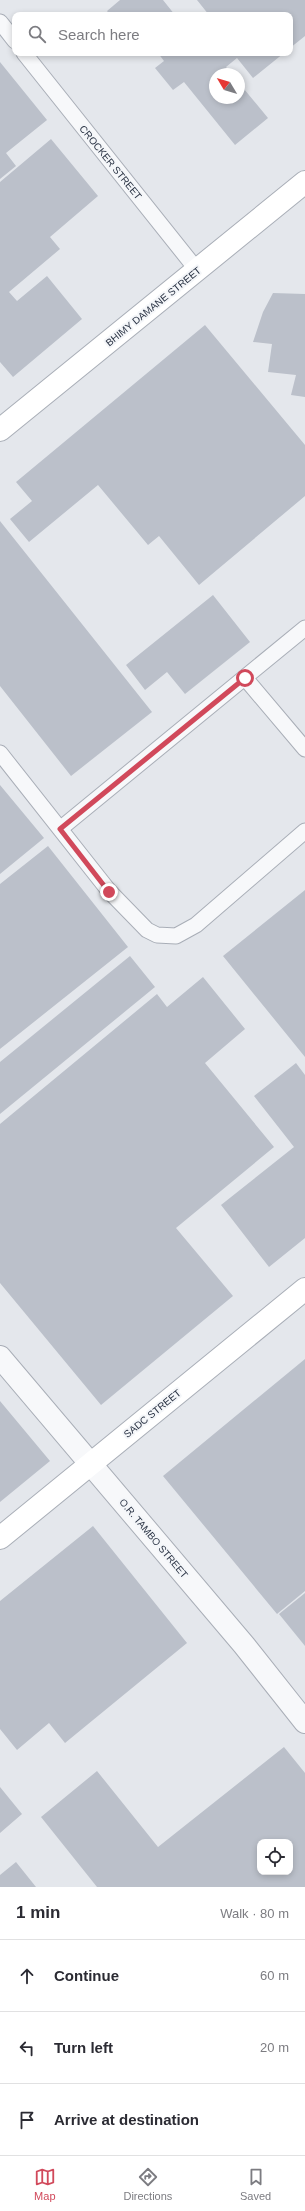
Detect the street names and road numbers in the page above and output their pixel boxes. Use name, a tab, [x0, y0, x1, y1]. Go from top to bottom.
street label: CROCKER STREET	[77, 123, 144, 202]
street label: BHIMY DAMANE STREET	[104, 265, 203, 348]
street label: SADC STREET	[122, 1387, 183, 1440]
street label: O.R. TAMBO STREET	[117, 1496, 190, 1580]

